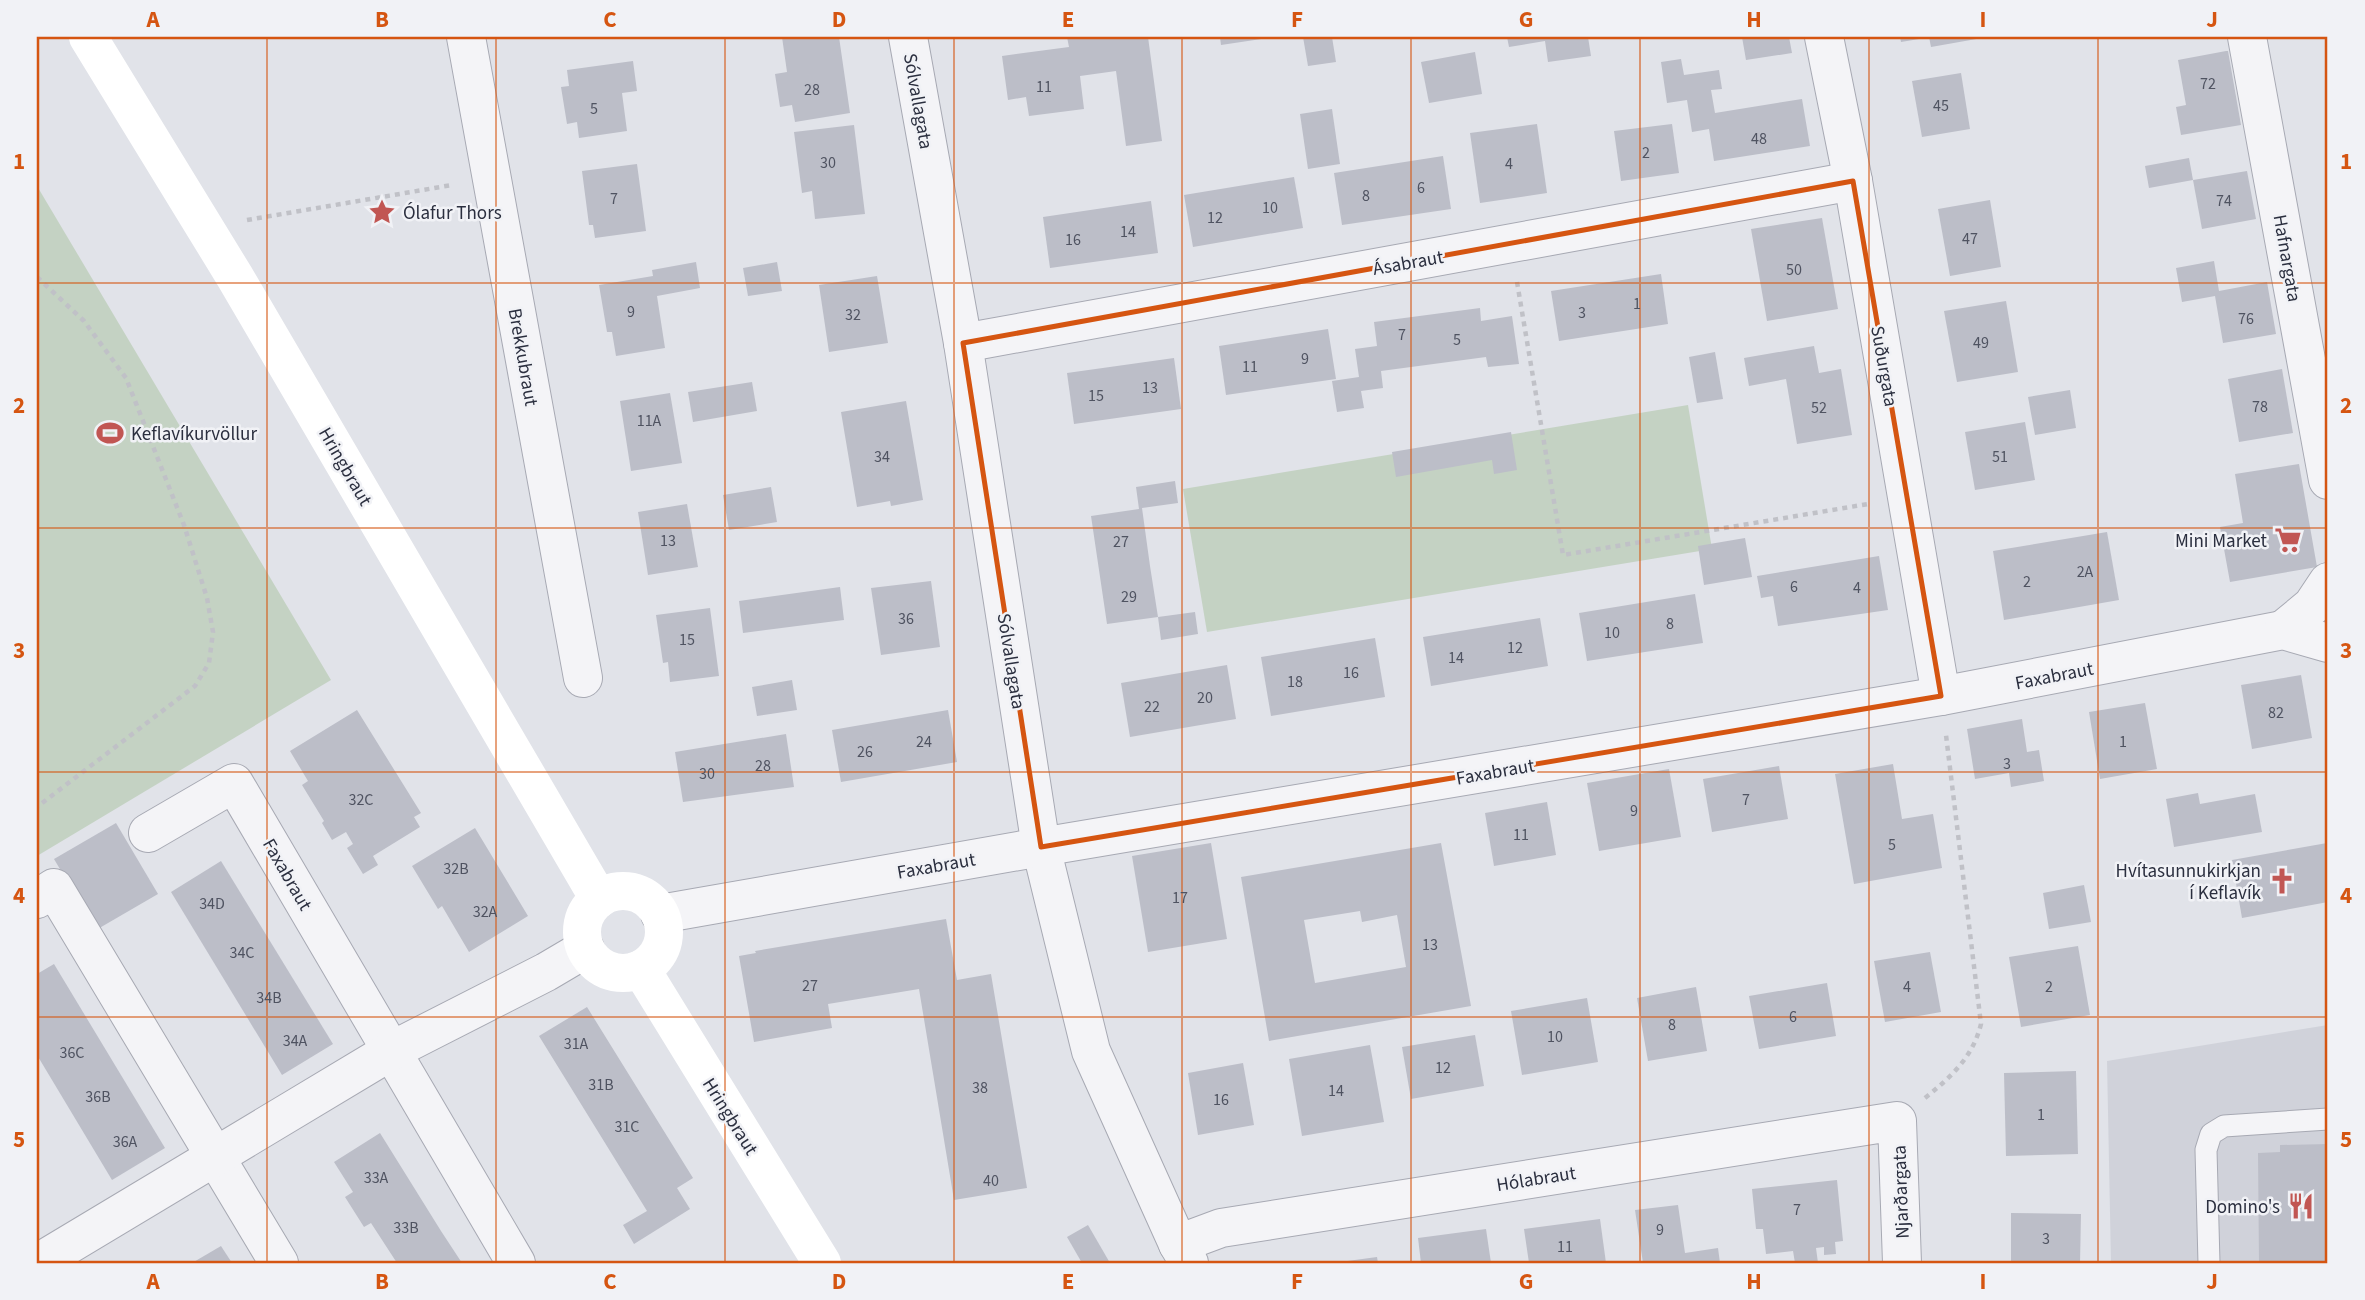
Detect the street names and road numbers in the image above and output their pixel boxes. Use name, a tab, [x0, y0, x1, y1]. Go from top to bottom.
street label: Sólvallagata	[896, 51, 939, 151]
street label: Hafnargata	[2266, 213, 2307, 304]
street label: Ásabraut	[1371, 244, 1446, 283]
street label: Brekkubraut	[501, 306, 545, 409]
street label: Suðurgata	[1863, 324, 1904, 409]
street label: Hringbraut	[311, 422, 378, 512]
street label: Sólvallagata	[990, 611, 1031, 711]
street label: Faxabraut	[2013, 656, 2096, 697]
street label: Faxabraut	[1454, 752, 1537, 793]
street label: Faxabraut	[255, 834, 318, 916]
street label: Faxabraut	[895, 846, 978, 887]
street label: Hringbraut	[695, 1073, 764, 1161]
street label: Njarðargata	[1886, 1145, 1917, 1239]
street label: Hólabraut	[1495, 1160, 1578, 1199]

